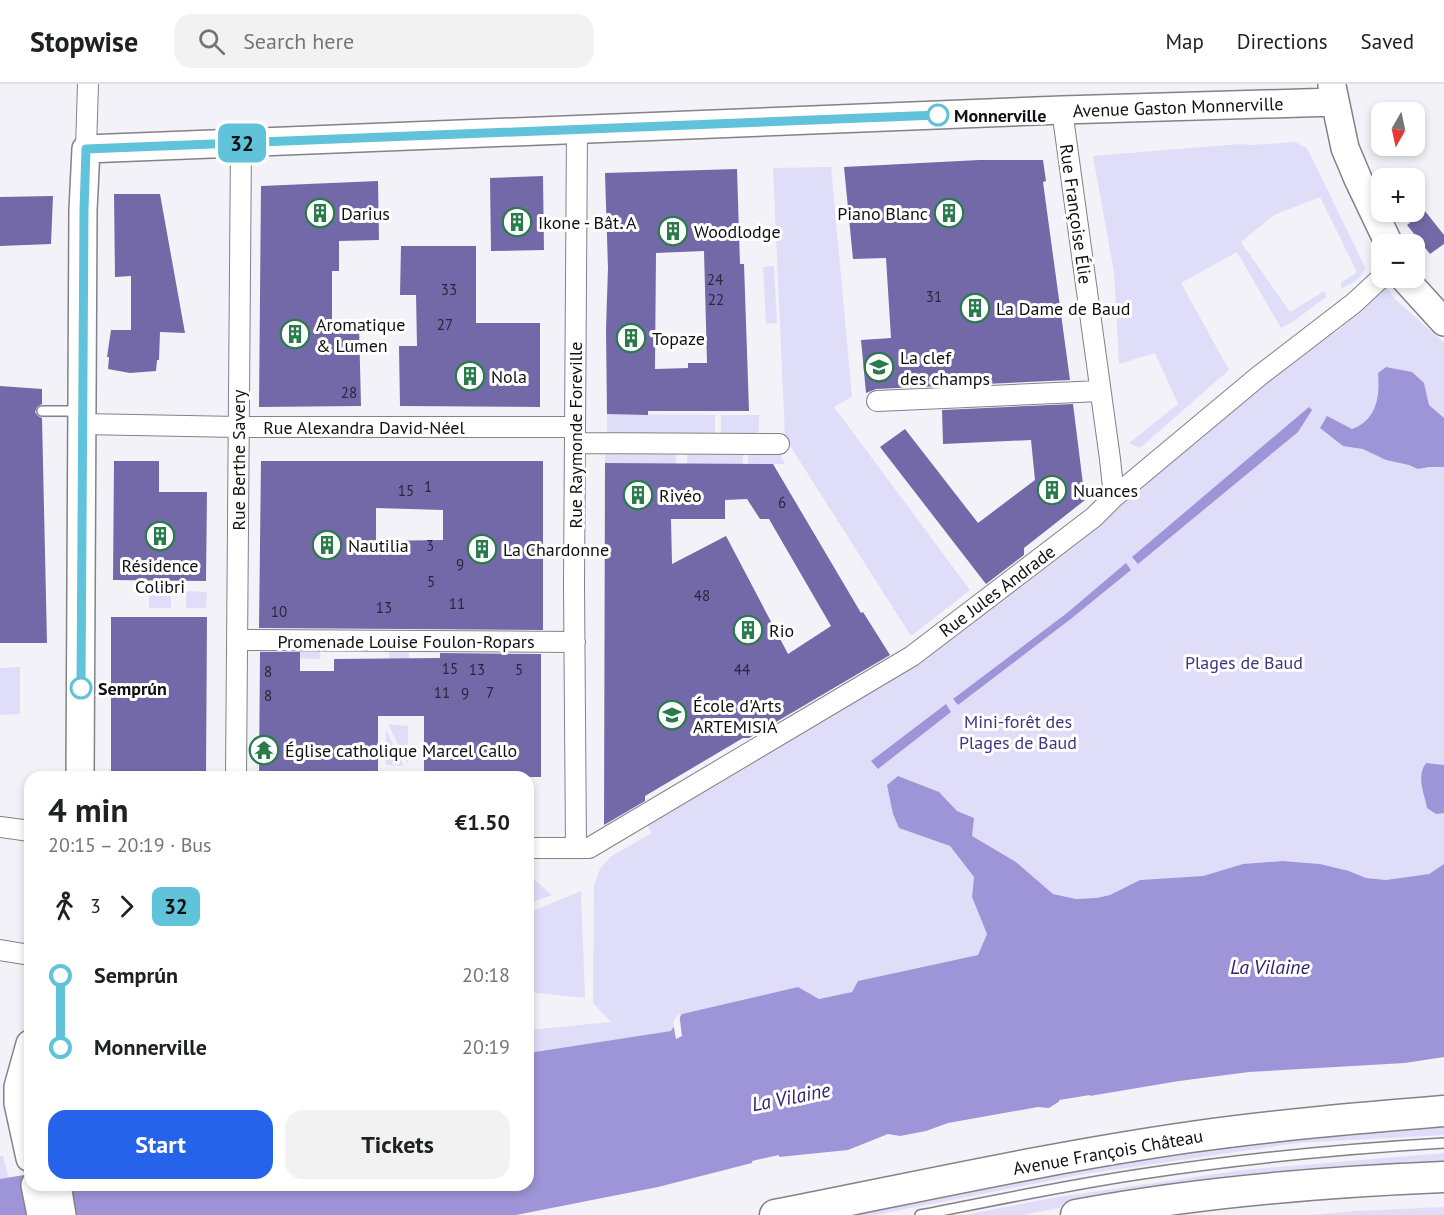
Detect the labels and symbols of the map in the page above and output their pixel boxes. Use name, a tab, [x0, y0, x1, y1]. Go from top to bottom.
street label: Avenue Gaston Monnerville	[1072, 92, 1284, 122]
north arrow	[1371, 102, 1425, 156]
marker: Monnerville	[927, 104, 949, 126]
place label: Monnerville	[954, 104, 1046, 127]
line badge: 32	[215, 124, 269, 162]
street label: Rue Françoise Élie	[1055, 143, 1097, 285]
building icon: Darius	[304, 197, 336, 229]
building icon: Piano Blanc	[933, 197, 965, 229]
place label: Darius	[341, 202, 390, 225]
place label: Piano Blanc	[837, 202, 928, 225]
building icon: Ikone - Bât. A	[501, 206, 533, 238]
place label: Ikone - Bât. A	[538, 211, 637, 234]
building icon: Woodlodge	[657, 215, 689, 247]
place label: Woodlodge	[694, 220, 781, 243]
house number: 24	[707, 270, 723, 289]
house number: 33	[441, 280, 457, 299]
house number: 31	[926, 287, 942, 306]
house number: 22	[708, 290, 724, 309]
building icon: La Dame de Baud	[959, 292, 991, 324]
place label: La Dame de Baud	[996, 297, 1130, 320]
place label: Aromatique & Lumen	[316, 313, 405, 357]
house number: 27	[437, 315, 453, 334]
building icon: Aromatique & Lumen	[279, 318, 311, 350]
building icon: Topaze	[615, 322, 647, 354]
place label: Topaze	[652, 327, 705, 350]
street label: Rue Raymonde Foreville	[564, 342, 587, 528]
place label: La clef des champs	[900, 346, 990, 390]
school or university icon: La clef des champs	[863, 351, 895, 383]
building icon: Nola	[454, 360, 486, 392]
place label: Nola	[491, 365, 527, 388]
house number: 28	[341, 383, 357, 402]
street label: Rue Berthe Savery	[227, 389, 250, 531]
street label: Rue Alexandra David-Néel	[263, 416, 466, 439]
building icon: Nuances	[1036, 474, 1068, 506]
house number: 1	[424, 477, 432, 496]
building icon: Rivéo	[622, 479, 654, 511]
place label: Nuances	[1073, 479, 1138, 502]
house number: 15	[398, 481, 414, 500]
place label: Rivéo	[659, 484, 702, 507]
house number: 6	[778, 493, 786, 512]
building icon: Résidence Colibri	[144, 520, 176, 552]
building icon: Nautilia	[311, 529, 343, 561]
building icon: La Chardonne	[466, 533, 498, 565]
place label: Nautilia	[348, 534, 409, 557]
house number: 3	[426, 536, 434, 555]
place label: La Chardonne	[503, 538, 609, 561]
street label: Rue Jules Andrade	[934, 540, 1060, 642]
place label: Résidence Colibri	[122, 554, 198, 598]
house number: 9	[456, 555, 464, 574]
house number: 5	[427, 572, 435, 591]
house number: 48	[694, 586, 710, 605]
house number: 11	[449, 594, 465, 613]
house number: 13	[376, 598, 392, 617]
house number: 10	[271, 602, 287, 621]
building icon: Rio	[732, 614, 764, 646]
place label: Rio	[769, 619, 794, 642]
street label: Promenade Louise Foulon-Ropars	[277, 630, 535, 653]
park label: Plages de Baud	[1185, 651, 1303, 674]
house number: 15	[442, 659, 458, 678]
house number: 13	[469, 660, 485, 679]
house number: 5	[515, 660, 523, 679]
house number: 44	[734, 660, 750, 679]
house number: 8	[264, 662, 272, 681]
marker: Semprún	[70, 677, 92, 699]
place label: Semprún	[98, 677, 167, 700]
house number: 11	[434, 683, 450, 702]
house number: 7	[486, 683, 494, 702]
house number: 9	[461, 684, 469, 703]
house number: 8	[264, 686, 272, 705]
place label: École d'Arts ARTEMISIA	[693, 694, 782, 738]
school or university icon: École d'Arts ARTEMISIA	[656, 699, 688, 731]
park label: Mini-forêt des Plages de Baud	[959, 710, 1077, 754]
temple icon: Église catholique Marcel Callo	[248, 734, 280, 766]
place label: Église catholique Marcel Callo	[285, 739, 517, 762]
water label: La Vilaine	[1230, 954, 1311, 980]
water label: La Vilaine	[749, 1076, 833, 1117]
street label: Avenue François Château	[1011, 1124, 1205, 1180]

